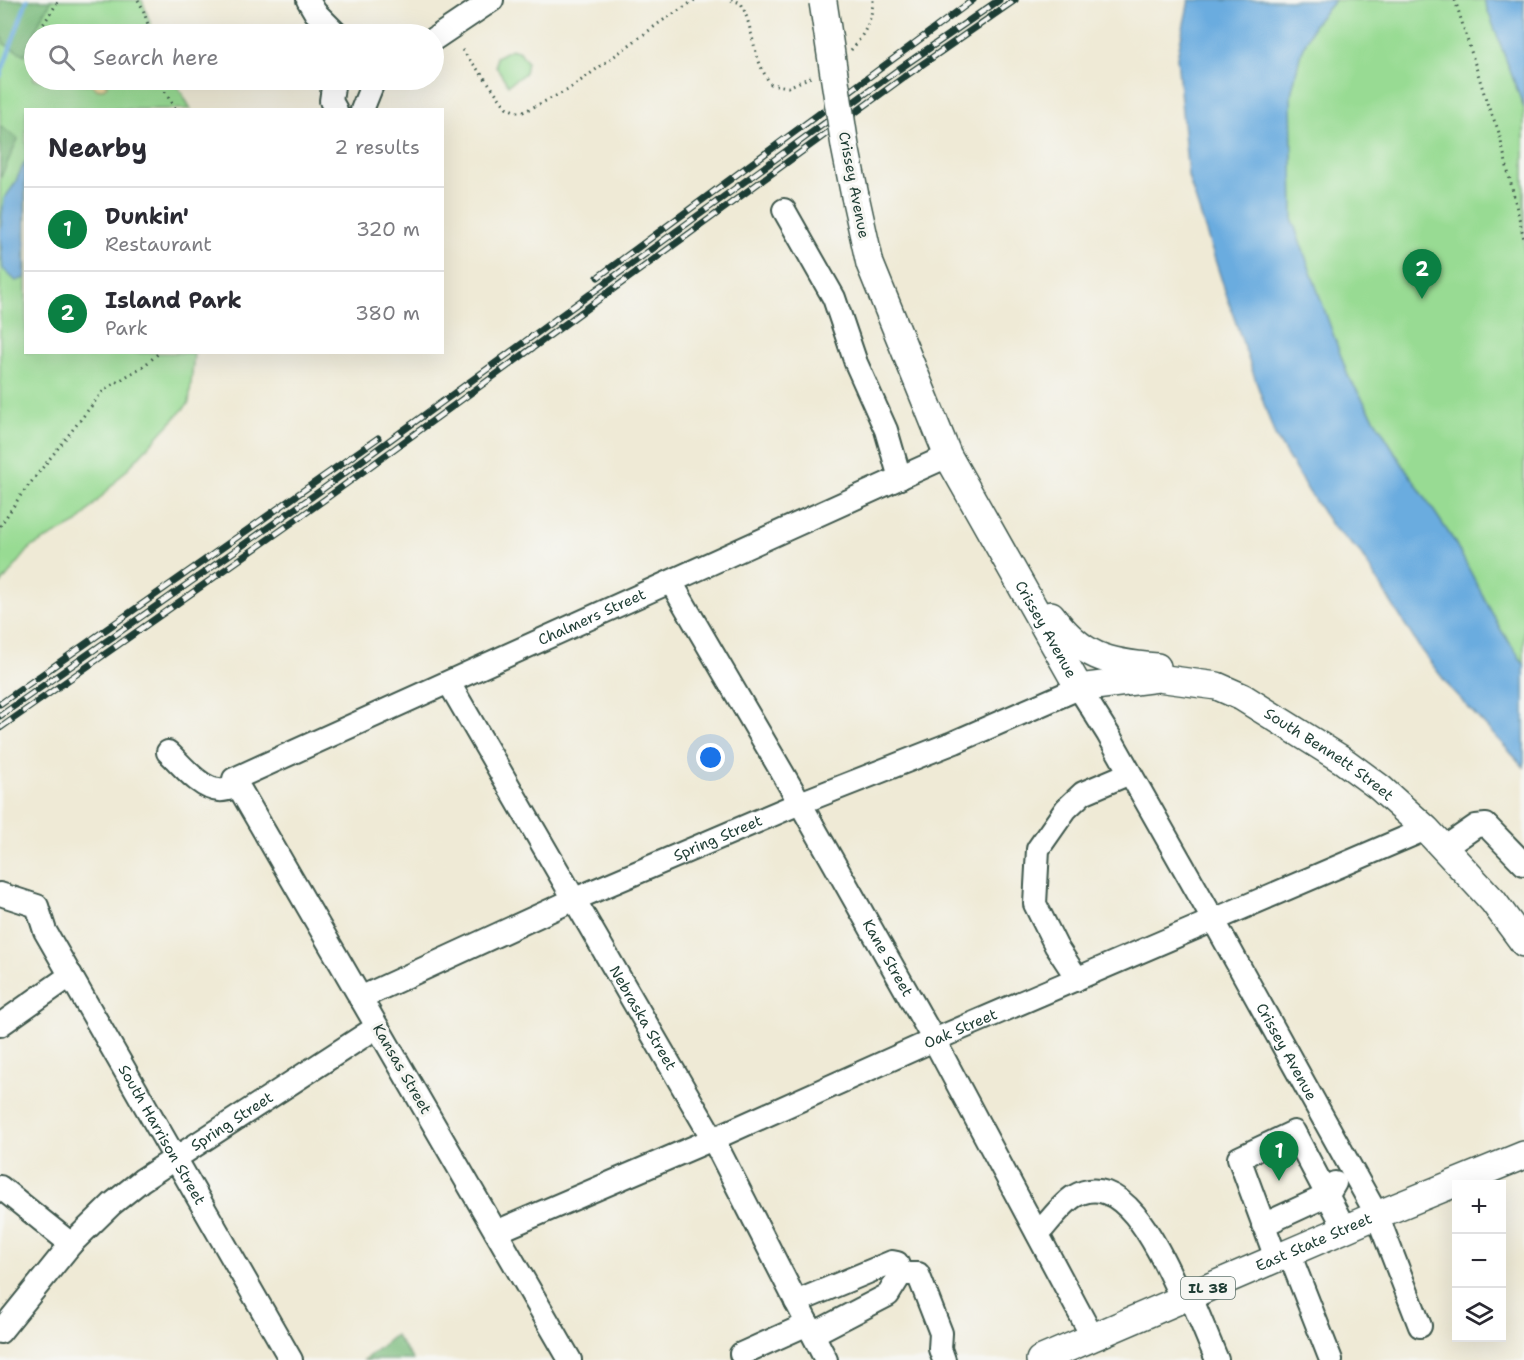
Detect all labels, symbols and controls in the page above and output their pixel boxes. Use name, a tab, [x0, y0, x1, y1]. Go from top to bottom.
search box	[24, 24, 444, 90]
icon: search	[45, 41, 78, 74]
text: Search here	[93, 43, 219, 72]
text: Nearby	[48, 130, 147, 165]
street label: Crissey Avenue	[834, 130, 874, 240]
text: 2 results	[334, 134, 420, 160]
text: Dunkin'	[105, 202, 189, 231]
text: 1	[63, 216, 72, 242]
text: 320 m	[356, 216, 420, 242]
text: Restaurant	[105, 231, 212, 257]
pin: 2	[1402, 250, 1442, 299]
text: Island Park	[105, 286, 242, 315]
text: 2	[61, 300, 75, 326]
text: 380 m	[355, 300, 420, 326]
text: Park	[105, 315, 148, 341]
street label: Crissey Avenue	[1011, 577, 1081, 682]
street label: Chalmers Street	[535, 584, 649, 650]
street label: South Bennett Street	[1260, 703, 1398, 805]
your location	[696, 743, 725, 772]
street label: Spring Street	[670, 810, 765, 866]
street label: Kane Street	[858, 916, 917, 1000]
street label: Nebraska Street	[605, 962, 681, 1074]
street label: Crissey Avenue	[1251, 999, 1322, 1104]
street label: Oak Street	[921, 1004, 1000, 1053]
street label: Kansas Street	[368, 1020, 436, 1118]
street label: South Harrison Street	[114, 1061, 210, 1208]
street label: Spring Street	[187, 1087, 277, 1156]
pin: 1	[1260, 1132, 1298, 1181]
map controls	[1452, 1180, 1506, 1342]
button: +	[1452, 1180, 1506, 1234]
street label: East State Street	[1253, 1208, 1375, 1276]
button: −	[1452, 1234, 1506, 1288]
road number: IL 38	[1181, 1277, 1235, 1299]
button: layers	[1452, 1288, 1506, 1342]

